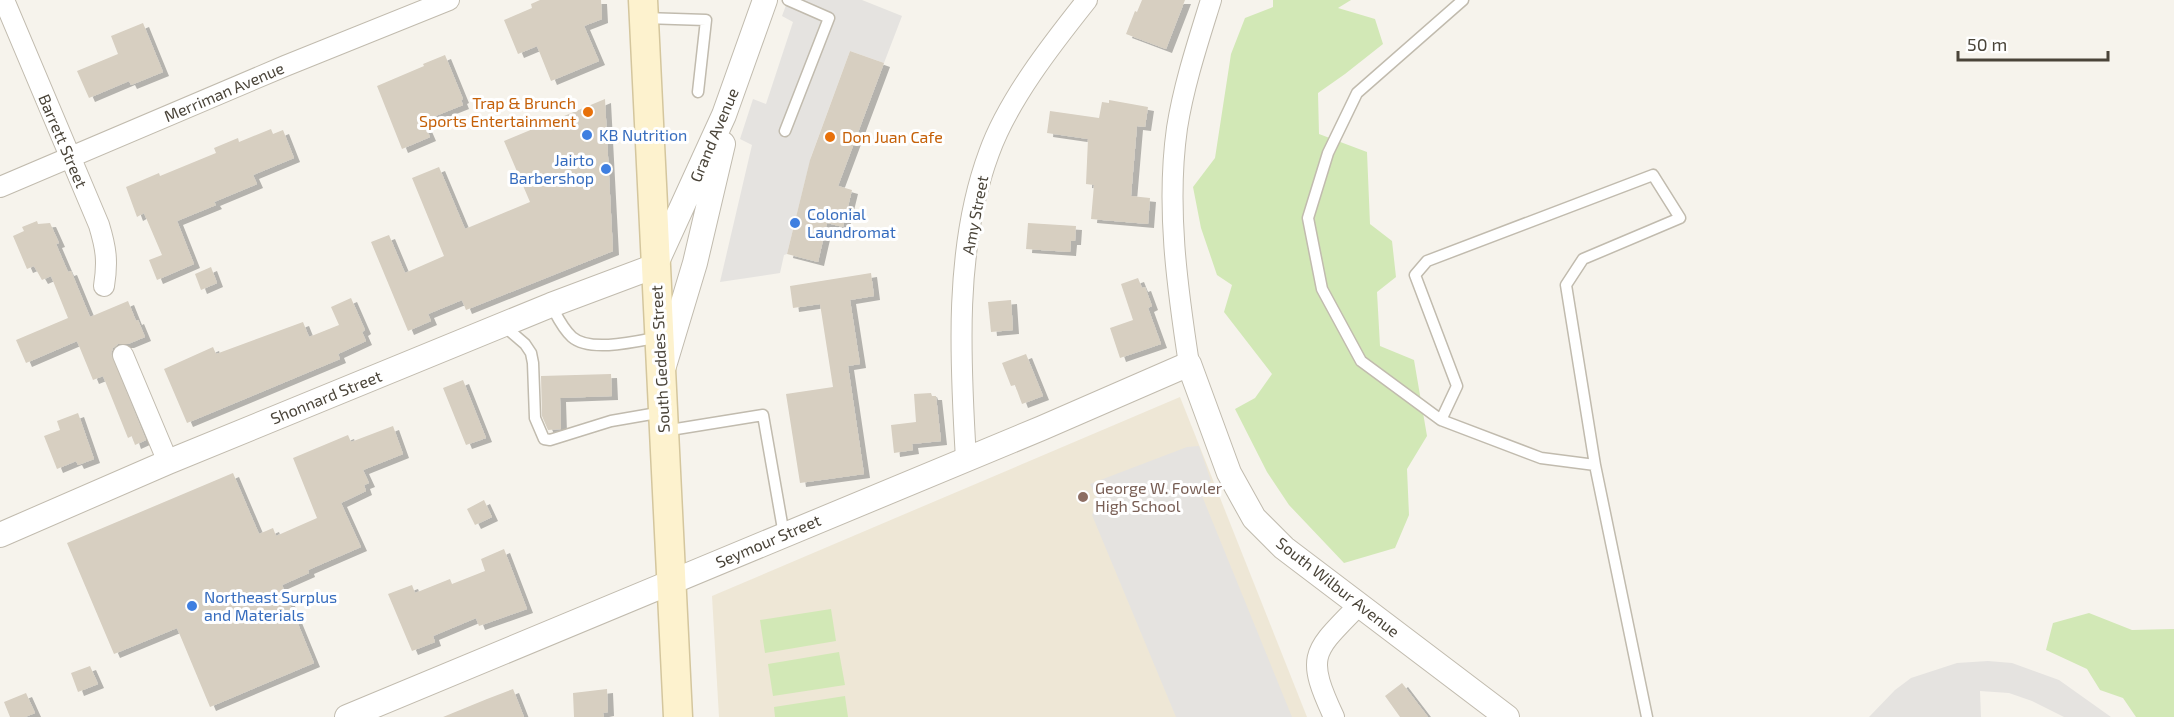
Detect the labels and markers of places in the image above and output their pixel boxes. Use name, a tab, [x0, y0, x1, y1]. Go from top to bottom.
place label: Trap & Brunch Sports Entertainment	[419, 93, 576, 130]
marker: Trap & Brunch Sports Entertainment	[581, 105, 595, 119]
place label: KB Nutrition	[599, 125, 687, 144]
place label: Don Juan Cafe	[842, 127, 943, 146]
marker: KB Nutrition	[580, 128, 594, 142]
marker: Don Juan Cafe	[823, 130, 837, 144]
place label: Jairto Barbershop	[509, 150, 594, 187]
marker: Jairto Barbershop	[599, 162, 613, 176]
place label: Colonial Laundromat	[807, 204, 896, 241]
marker: Colonial Laundromat	[788, 216, 802, 230]
place label: George W. Fowler High School	[1095, 478, 1223, 515]
marker: George W. Fowler High School	[1076, 490, 1090, 504]
place label: Northeast Surplus and Materials	[204, 587, 337, 624]
marker: Northeast Surplus and Materials	[185, 599, 199, 613]

